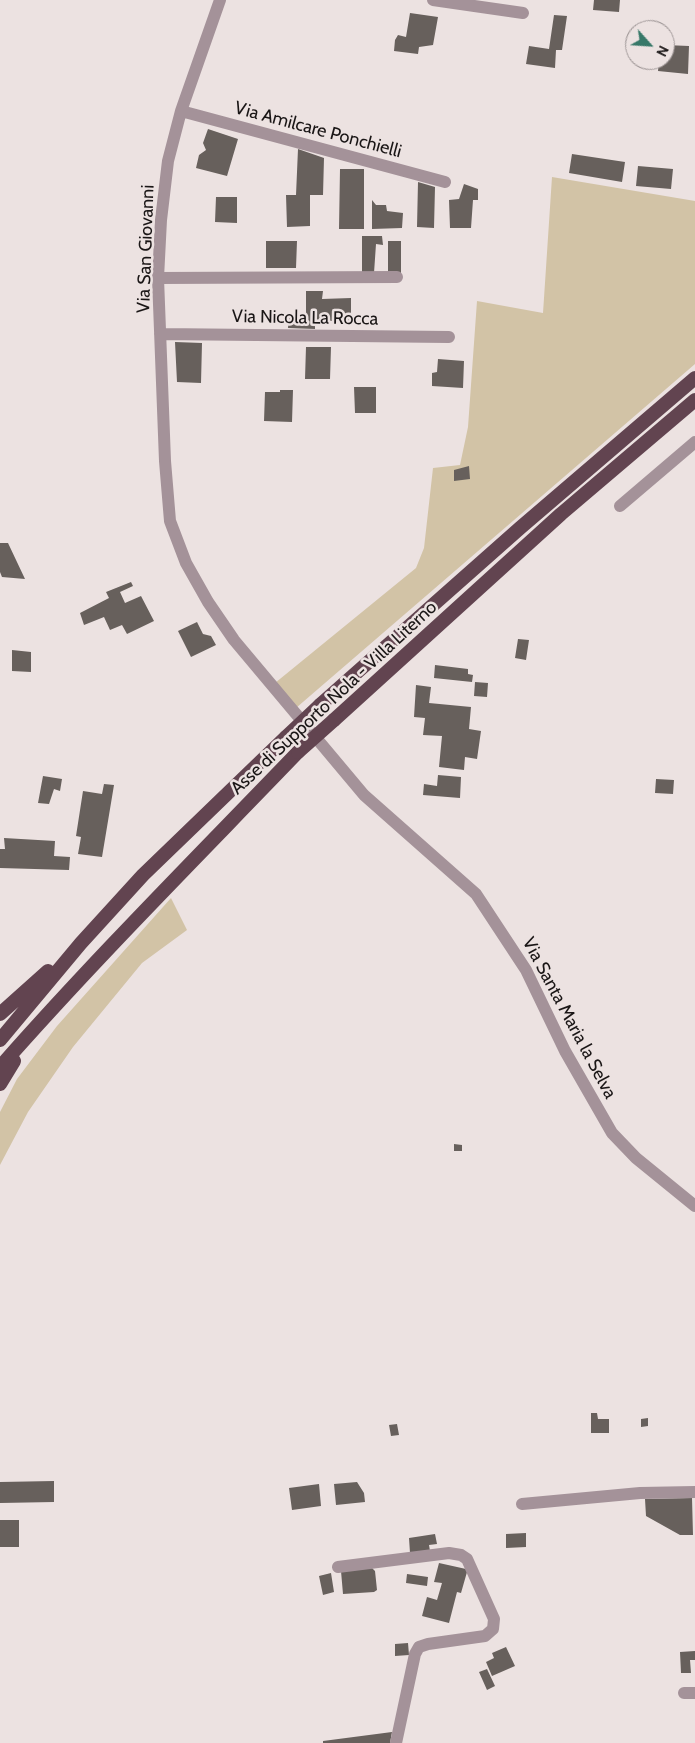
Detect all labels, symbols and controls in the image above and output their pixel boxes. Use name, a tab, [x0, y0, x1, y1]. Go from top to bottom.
north arrow	[625, 20, 675, 70]
text: N	[652, 43, 673, 60]
street label: Via Amilcare Ponchielli	[232, 97, 404, 163]
street label: Via San Giovanni	[133, 184, 159, 314]
street label: Via Nicola La Rocca	[232, 306, 378, 330]
street label: Asse di Supporto Nola - Villa Literno	[226, 597, 442, 799]
street label: Via Santa Maria la Selva	[517, 934, 621, 1102]

